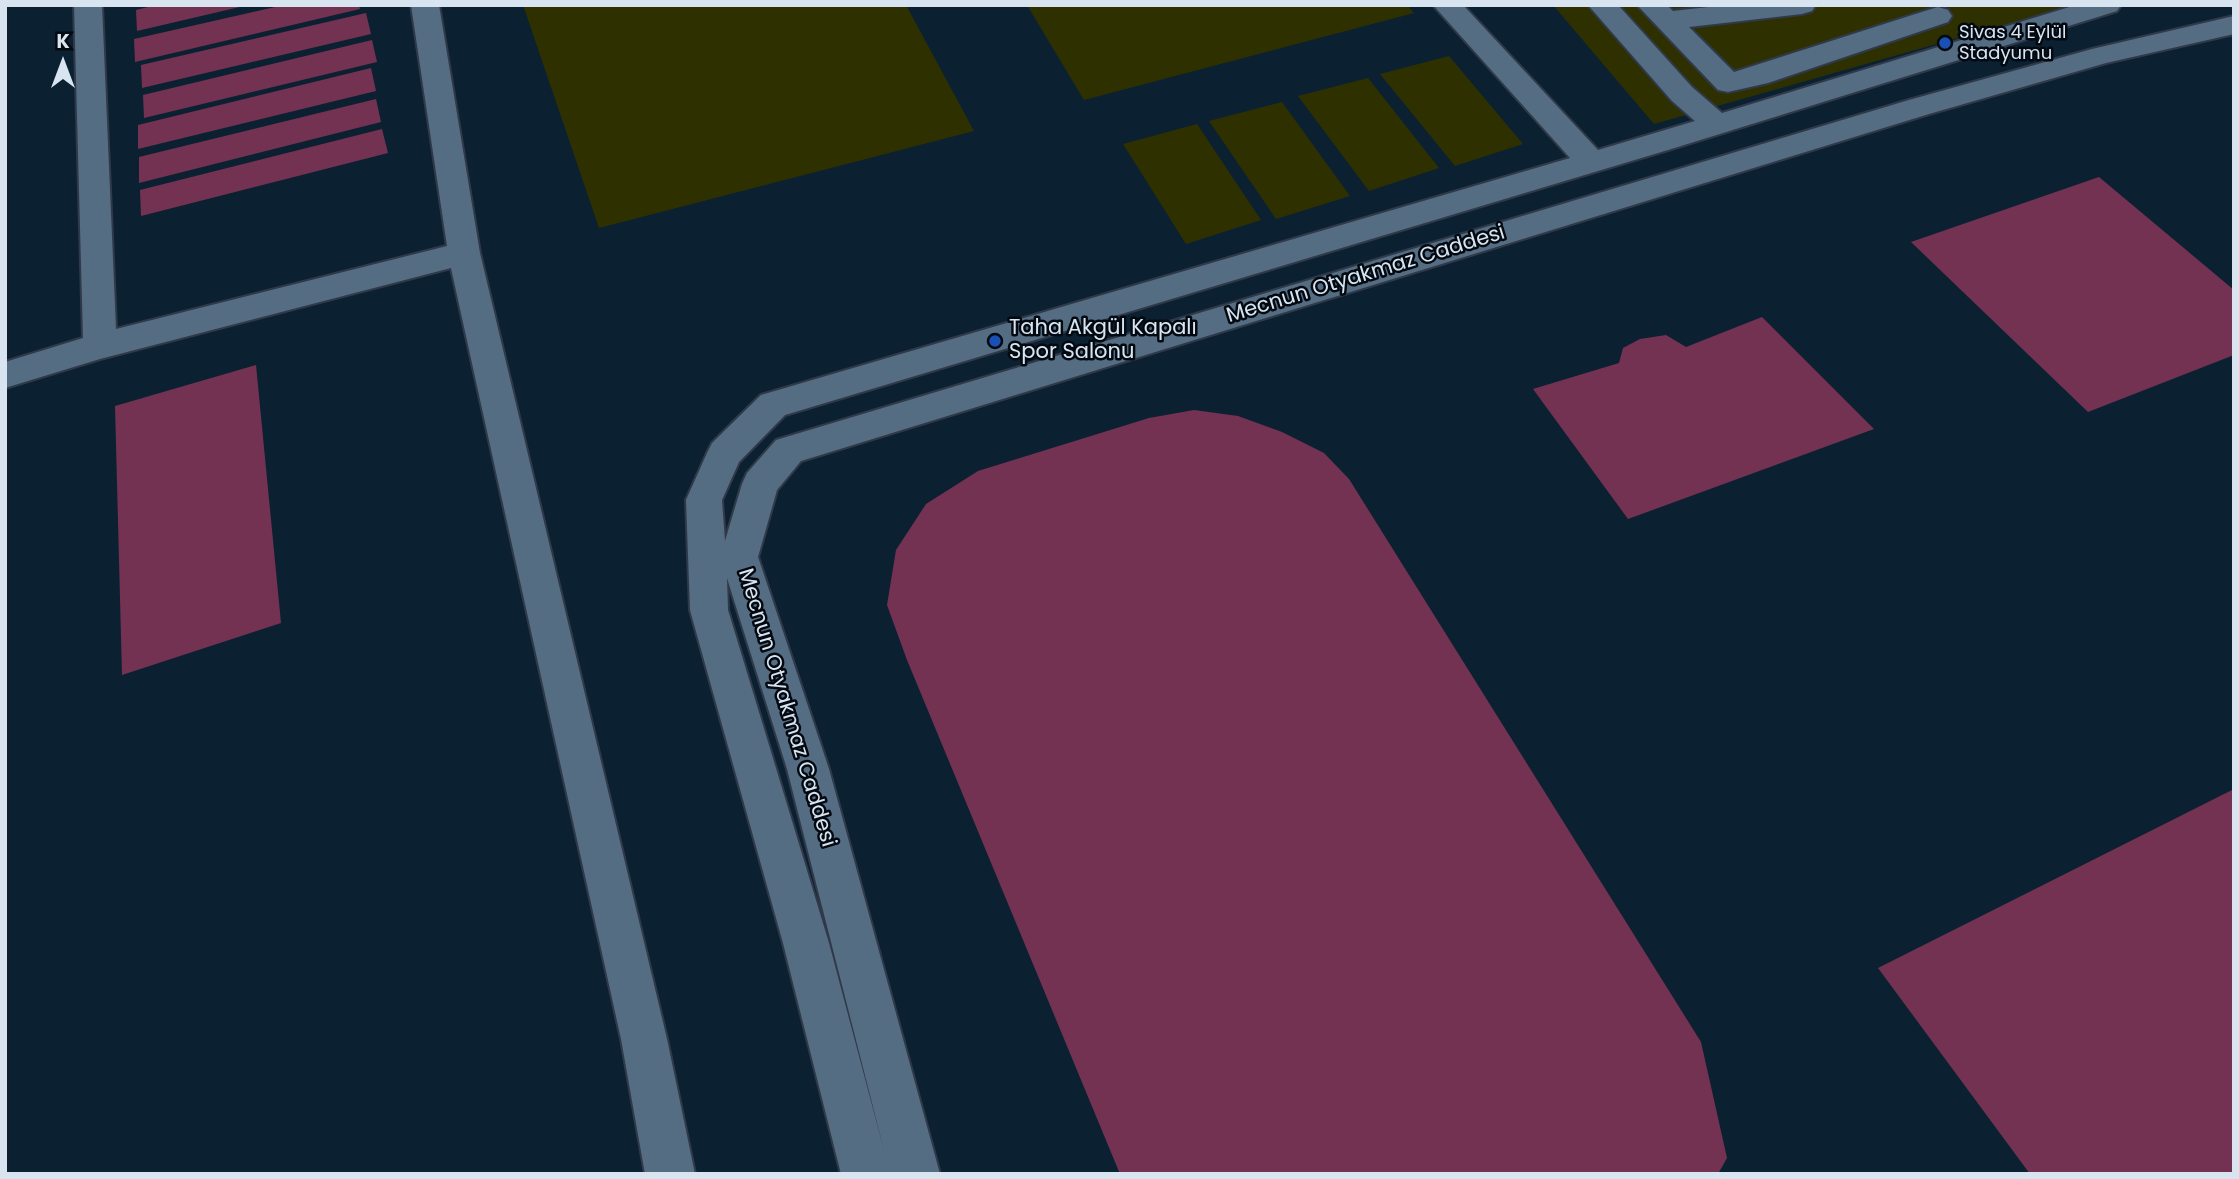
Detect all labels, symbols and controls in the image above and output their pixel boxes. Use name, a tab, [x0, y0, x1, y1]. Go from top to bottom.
place label: Sivas 4 Eylül Stadyumu	[1959, 22, 2066, 64]
north arrow	[28, 28, 98, 98]
text: K	[56, 28, 70, 55]
marker: Sivas 4 Eylül Stadyumu	[1937, 35, 1953, 51]
street label: Mecnun Otyakmaz Caddesi	[1224, 221, 1508, 329]
place label: Taha Akgül Kapalı Spor Salonu	[1009, 316, 1197, 366]
marker: Taha Akgül Kapalı Spor Salonu	[987, 333, 1003, 349]
street label: Mecnun Otyakmaz Caddesi	[732, 566, 840, 850]

